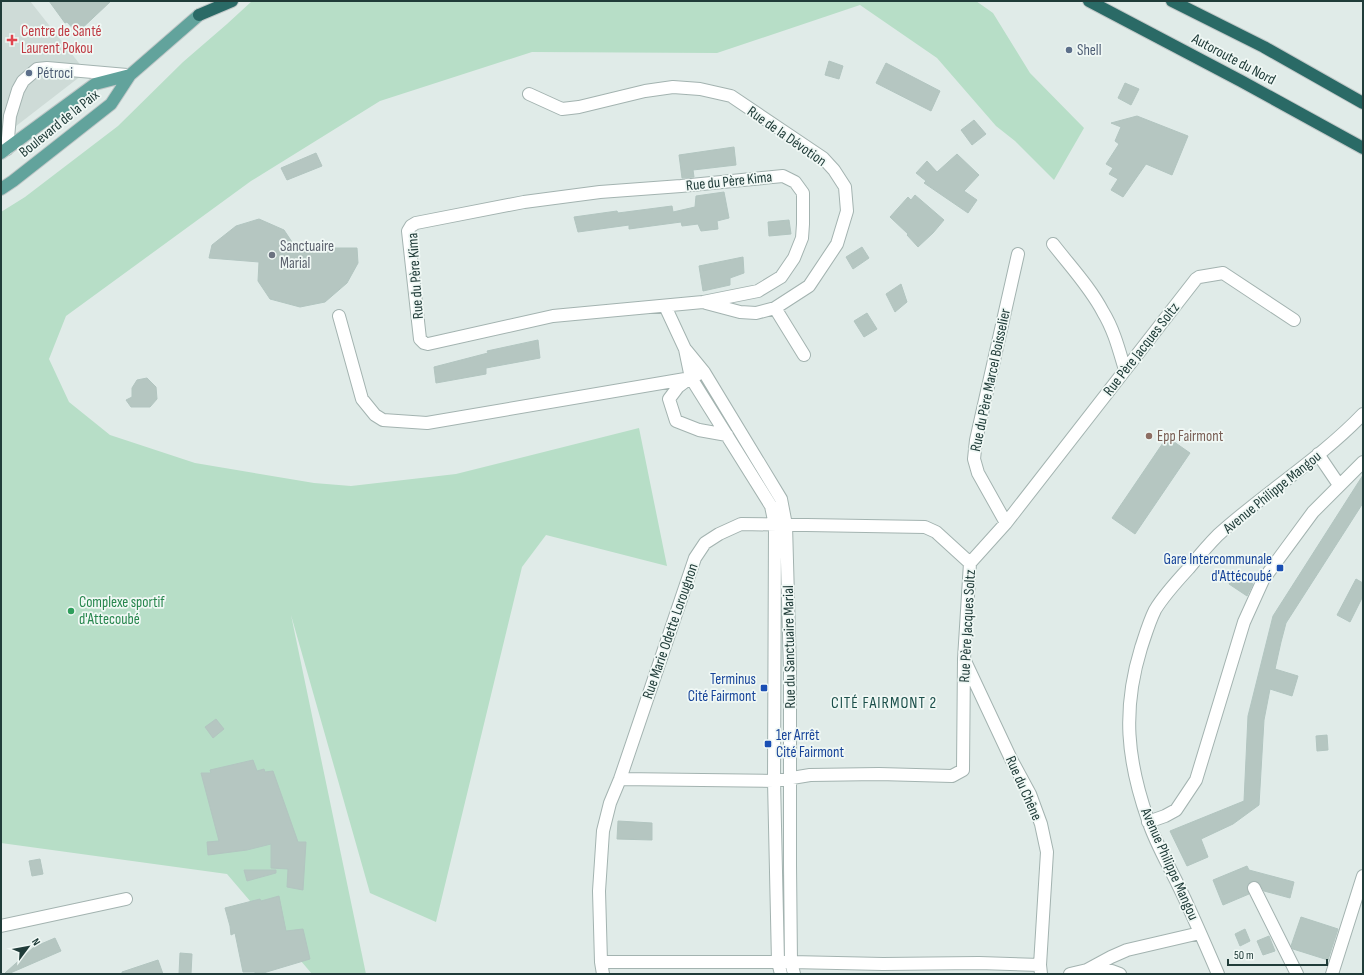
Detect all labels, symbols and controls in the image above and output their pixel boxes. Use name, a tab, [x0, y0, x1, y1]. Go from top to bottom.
place label: Centre de Santé Laurent Pokou	[21, 22, 102, 58]
street label: Autoroute du Nord	[1188, 29, 1279, 89]
marker: Centre de Santé Laurent Pokou	[6, 34, 18, 46]
place label: Shell	[1077, 41, 1101, 60]
marker: Shell	[1064, 45, 1074, 55]
place label: Pétroci	[37, 64, 73, 83]
marker: Pétroci	[24, 68, 34, 78]
street label: Boulevard de la Paix	[15, 85, 104, 162]
street label: Rue de la Dévotion	[743, 102, 830, 171]
street label: Rue du Père Kima	[685, 168, 773, 195]
street label: Rue du Père Kima	[403, 232, 428, 320]
place label: Sanctuaire Marial	[280, 237, 334, 273]
marker: Sanctuaire Marial	[267, 250, 277, 260]
street label: Rue Père Jacques Soltz	[1099, 298, 1184, 400]
street label: Rue du Père Marcel Boisselier	[966, 306, 1015, 453]
place label: Epp Fairmont	[1157, 427, 1224, 446]
marker: Epp Fairmont	[1144, 431, 1154, 441]
street label: Avenue Philippe Mangou	[1219, 447, 1325, 538]
place label: Gare Intercommunale d'Attécoubé	[1164, 550, 1272, 586]
street label: Rue Marie Odette Lorougnon	[638, 561, 703, 701]
marker: Gare Intercommunale d'Attécoubé	[1275, 563, 1285, 573]
street label: Rue Père Jacques Soltz	[955, 568, 980, 683]
street label: Rue du Sanctuaire Marial	[779, 585, 800, 709]
place label: Complexe sportif d'Attecoubé	[79, 593, 165, 629]
marker: Complexe sportif d'Attecoubé	[66, 606, 76, 616]
place label: Terminus Cité Fairmont	[688, 670, 756, 706]
marker: Terminus Cité Fairmont	[759, 683, 769, 693]
district label: CITÉ FAIRMONT 2	[831, 694, 937, 713]
place label: 1er Arrêt Cité Fairmont	[776, 726, 845, 762]
marker: 1er Arrêt Cité Fairmont	[763, 739, 773, 749]
street label: Rue du Chêne	[1001, 753, 1046, 823]
street label: Avenue Philippe Mangou	[1136, 804, 1203, 923]
north arrow	[8, 927, 48, 967]
text: N	[29, 936, 43, 948]
scale bar	[1228, 941, 1327, 967]
text: 50 m	[1234, 948, 1254, 963]

